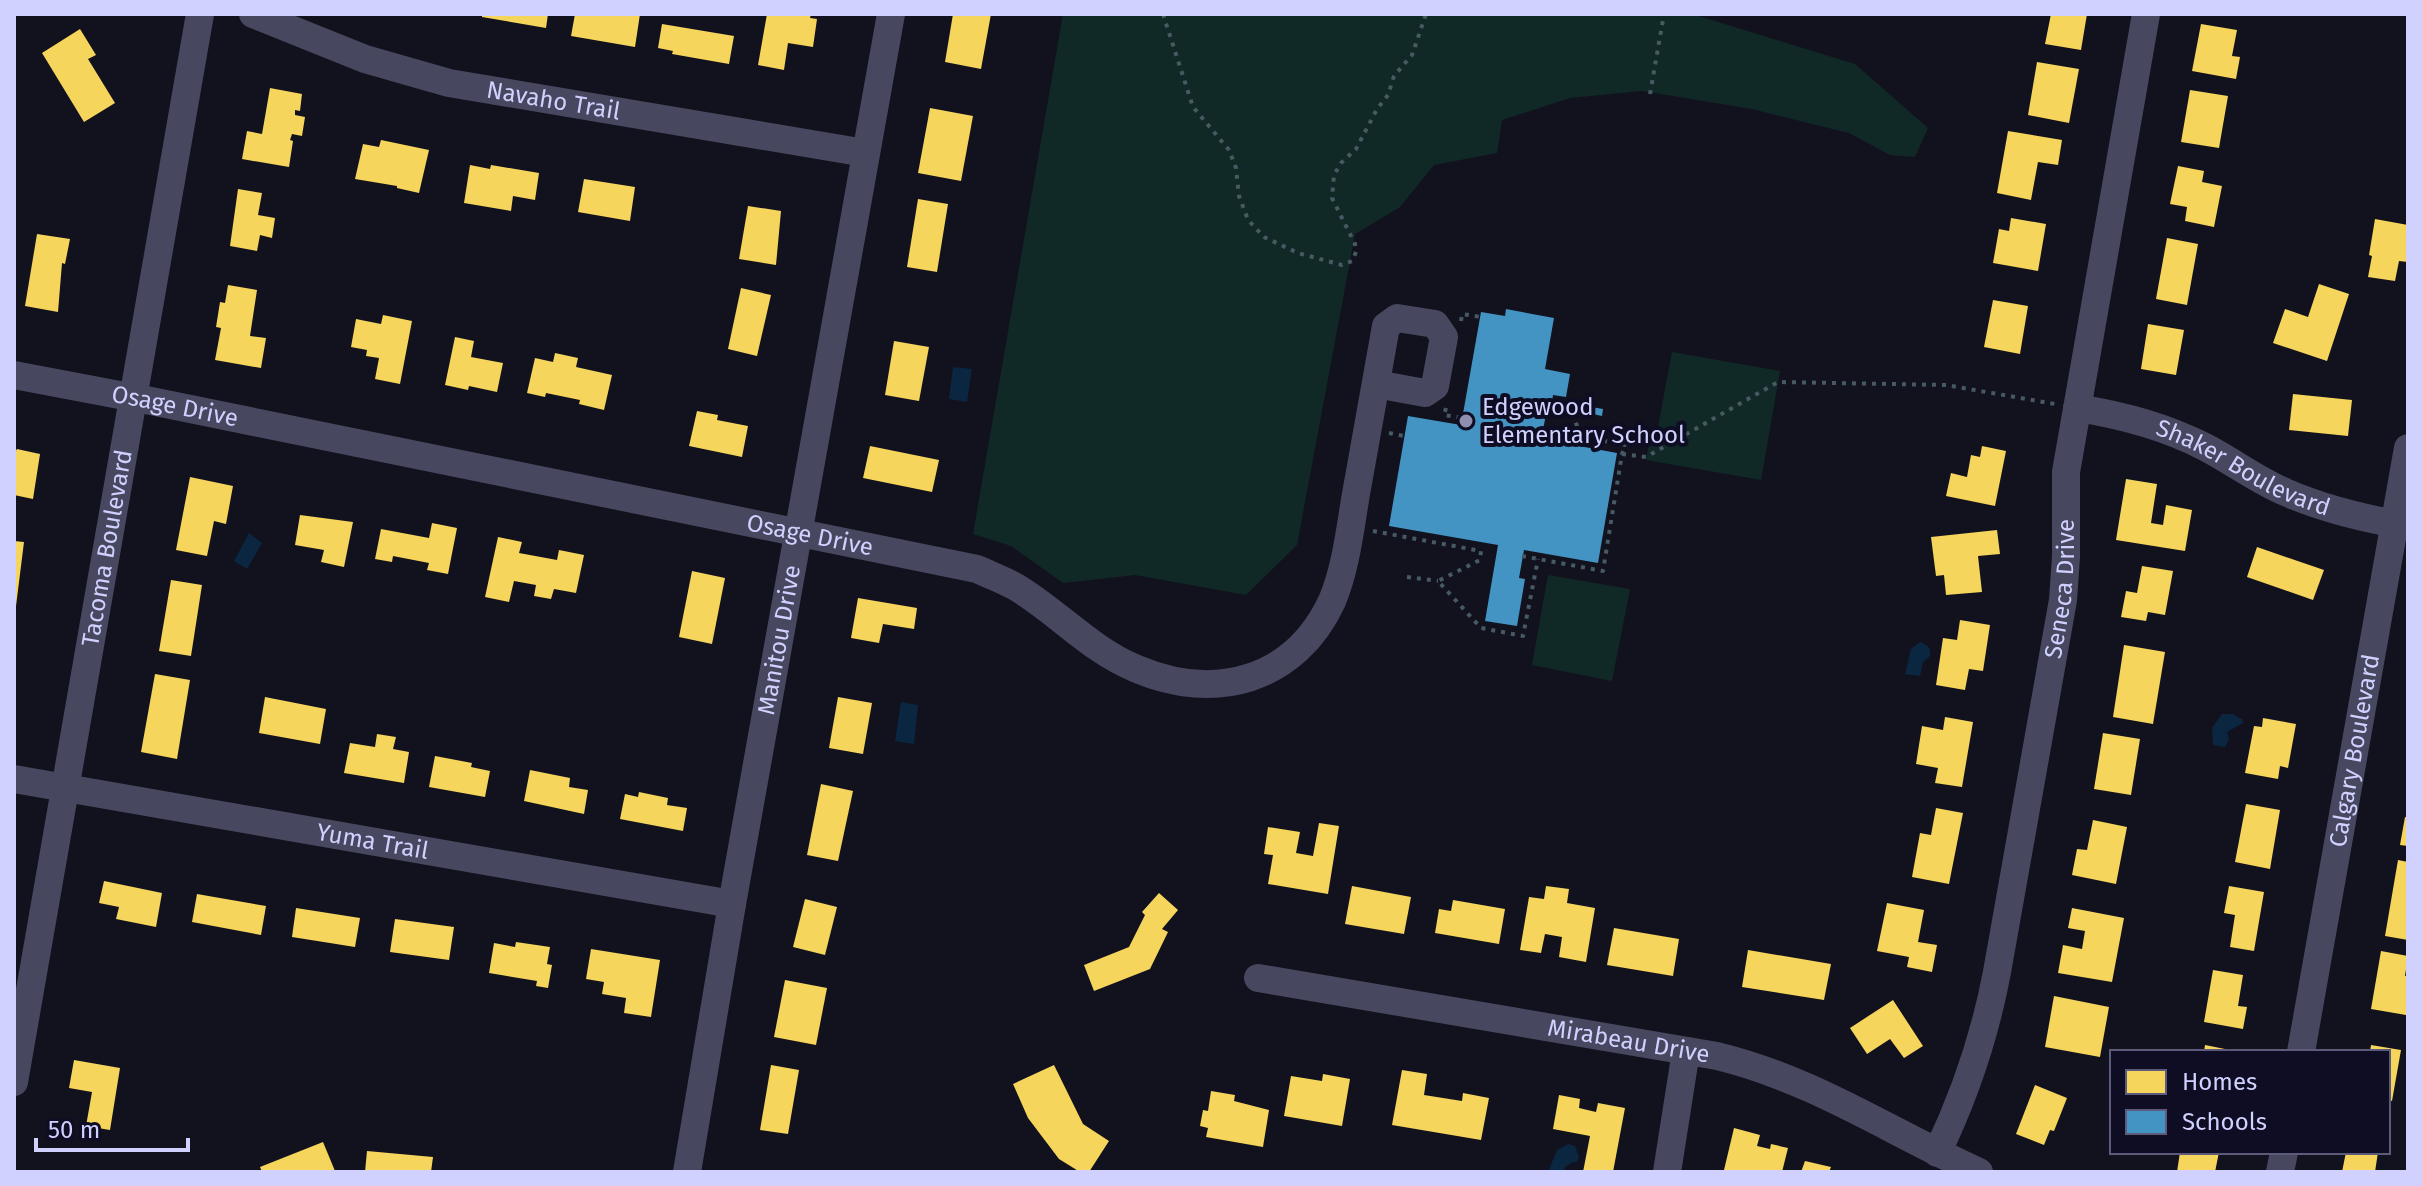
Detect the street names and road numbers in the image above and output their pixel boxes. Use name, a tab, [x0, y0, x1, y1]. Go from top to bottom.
street label: Navaho Trail	[485, 76, 622, 126]
street label: Osage Drive	[109, 380, 241, 432]
street label: Shaker Boulevard	[2153, 414, 2334, 522]
street label: Tacoma Boulevard	[76, 447, 138, 649]
street label: Osage Drive	[744, 509, 876, 562]
street label: Seneca Drive	[2039, 519, 2080, 661]
street label: Manitou Drive	[752, 563, 806, 717]
street label: Calgary Boulevard	[2324, 652, 2385, 849]
street label: Yuma Trail	[315, 818, 431, 865]
street label: Mirabeau Drive	[1546, 1013, 1712, 1069]

